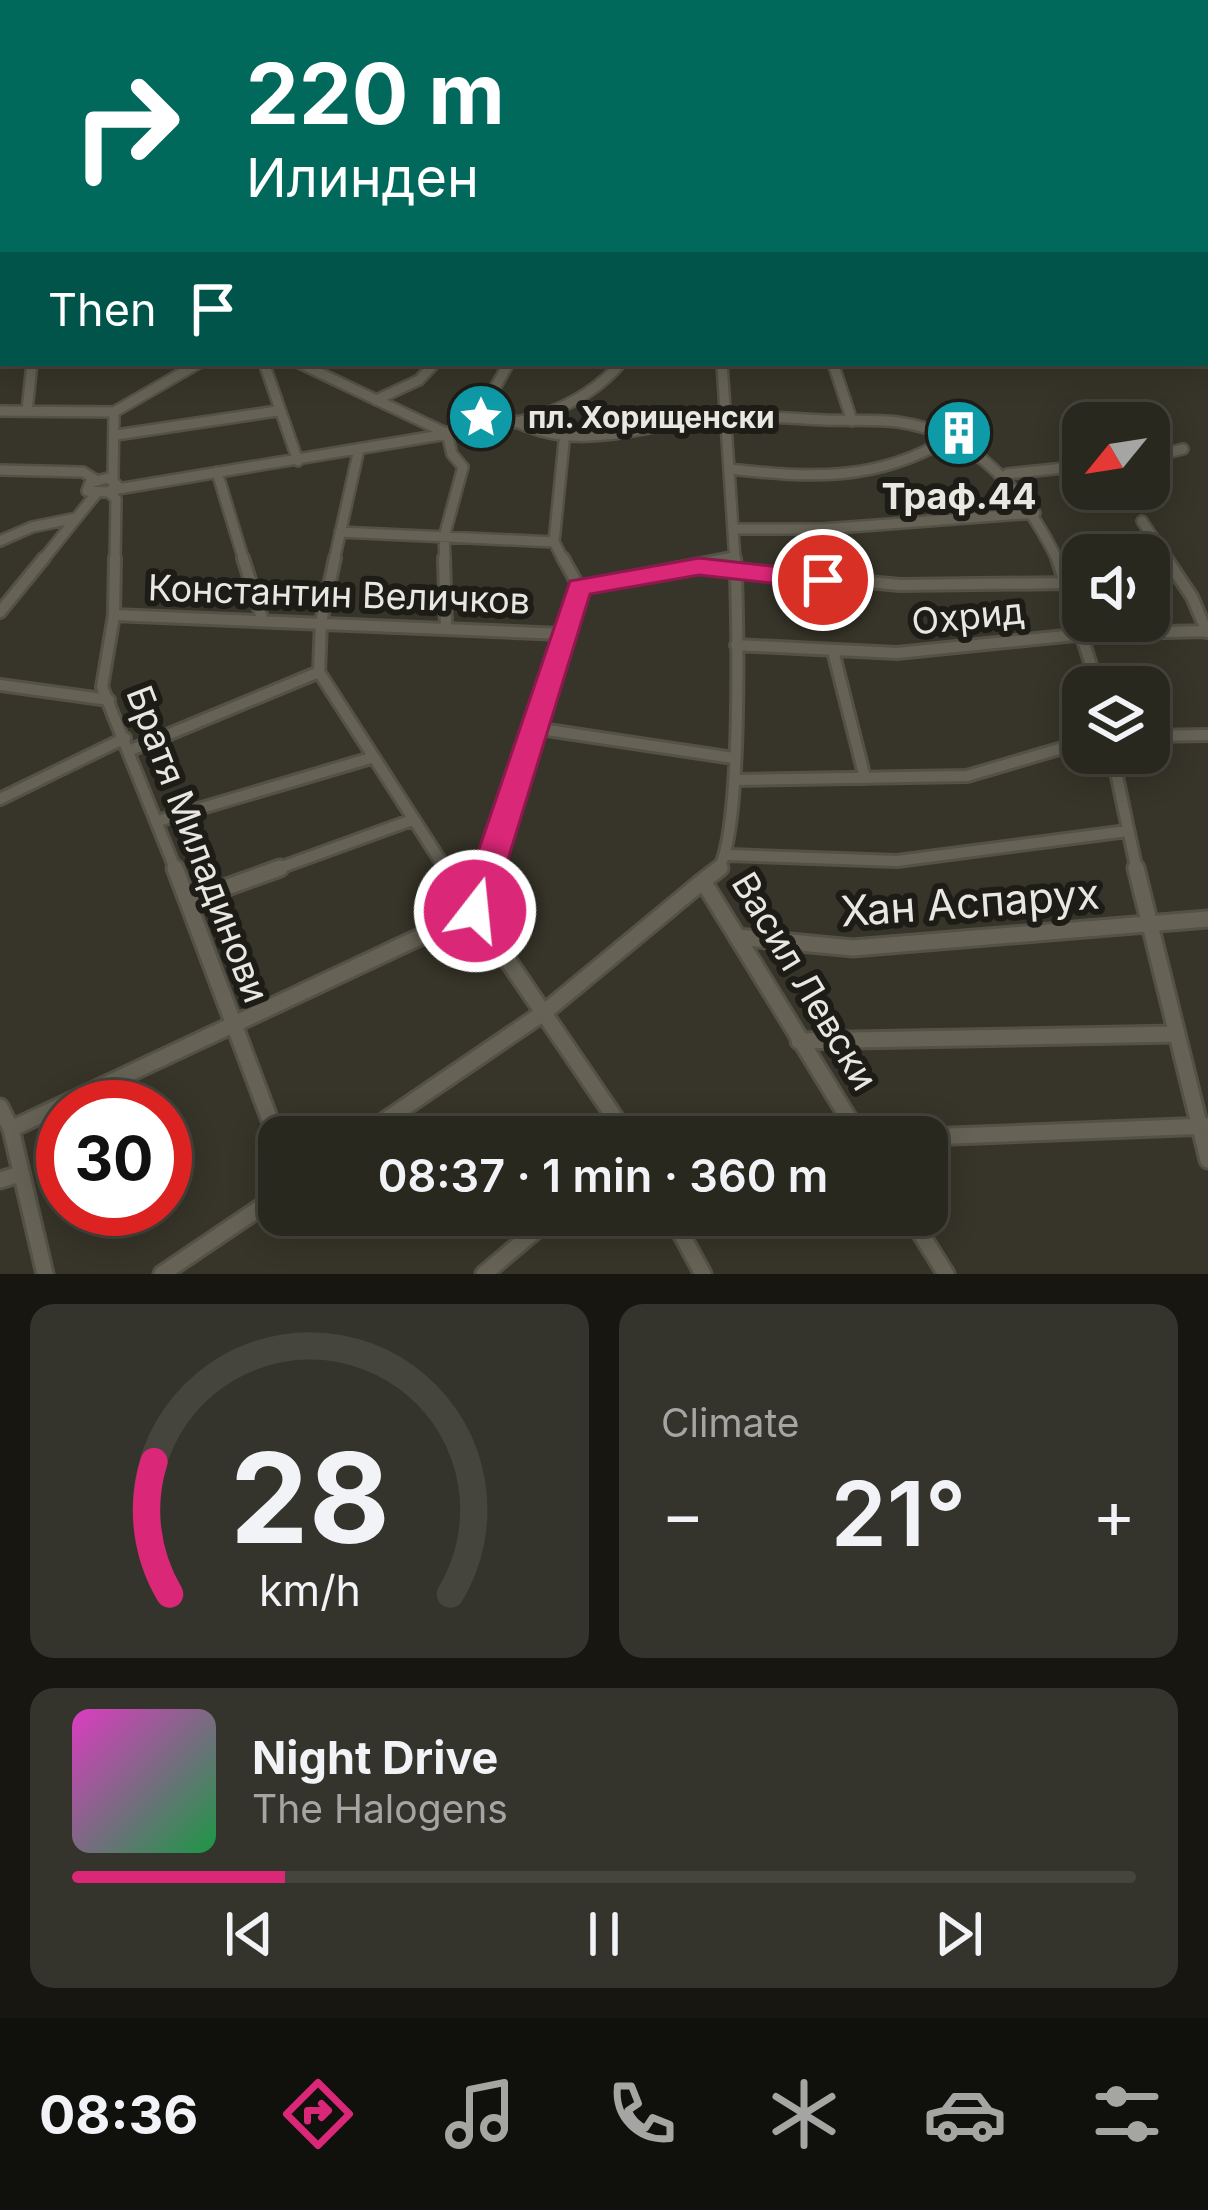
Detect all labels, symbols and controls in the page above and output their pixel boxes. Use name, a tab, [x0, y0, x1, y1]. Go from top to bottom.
text: 220 m	[246, 43, 505, 144]
icon: right	[48, 48, 204, 204]
text: Илинден	[246, 145, 479, 210]
icon: arrive	[180, 276, 246, 342]
text: Then	[48, 282, 156, 337]
place icon: пл. Хорищенски	[446, 382, 516, 452]
building icon: Траф.44	[924, 398, 994, 468]
place label: пл. Хорищенски	[528, 399, 775, 435]
north arrow	[1062, 402, 1170, 510]
map controls	[1062, 402, 1170, 774]
place label: Траф.44	[882, 474, 1037, 518]
pin	[772, 529, 874, 631]
button: sound	[1062, 534, 1170, 642]
icon: arrive	[790, 547, 856, 613]
street label: Константин Величков	[147, 565, 531, 623]
street label: Охрид	[909, 588, 1027, 644]
button: layers	[1062, 666, 1170, 774]
street label: Братя Миладинови	[117, 679, 279, 1009]
position arrow	[412, 848, 538, 974]
street label: Васил Левски	[723, 864, 887, 1098]
street label: Хан Аспарух	[839, 868, 1101, 936]
speed limit sign: 30	[36, 1080, 192, 1236]
text: 08:37 · 1 min · 360 m	[378, 1148, 828, 1203]
text: Climate	[661, 1399, 800, 1446]
text: 28	[230, 1422, 389, 1573]
text: 21°	[831, 1459, 966, 1568]
text: −	[661, 1474, 705, 1554]
text: +	[1092, 1474, 1136, 1554]
text: km/h	[259, 1564, 360, 1616]
text: Night Drive	[252, 1730, 498, 1785]
text: The Halogens	[252, 1785, 508, 1832]
icon: previous	[216, 1901, 282, 1967]
icon: pause	[571, 1901, 637, 1967]
icon: next	[926, 1901, 992, 1967]
icon: directions	[276, 2072, 360, 2156]
icon: music	[438, 2072, 522, 2156]
icon: phone	[600, 2072, 684, 2156]
icon: climate	[762, 2072, 846, 2156]
icon: car	[923, 2072, 1007, 2156]
icon: filters	[1085, 2072, 1169, 2156]
text: 08:36	[39, 2082, 198, 2147]

